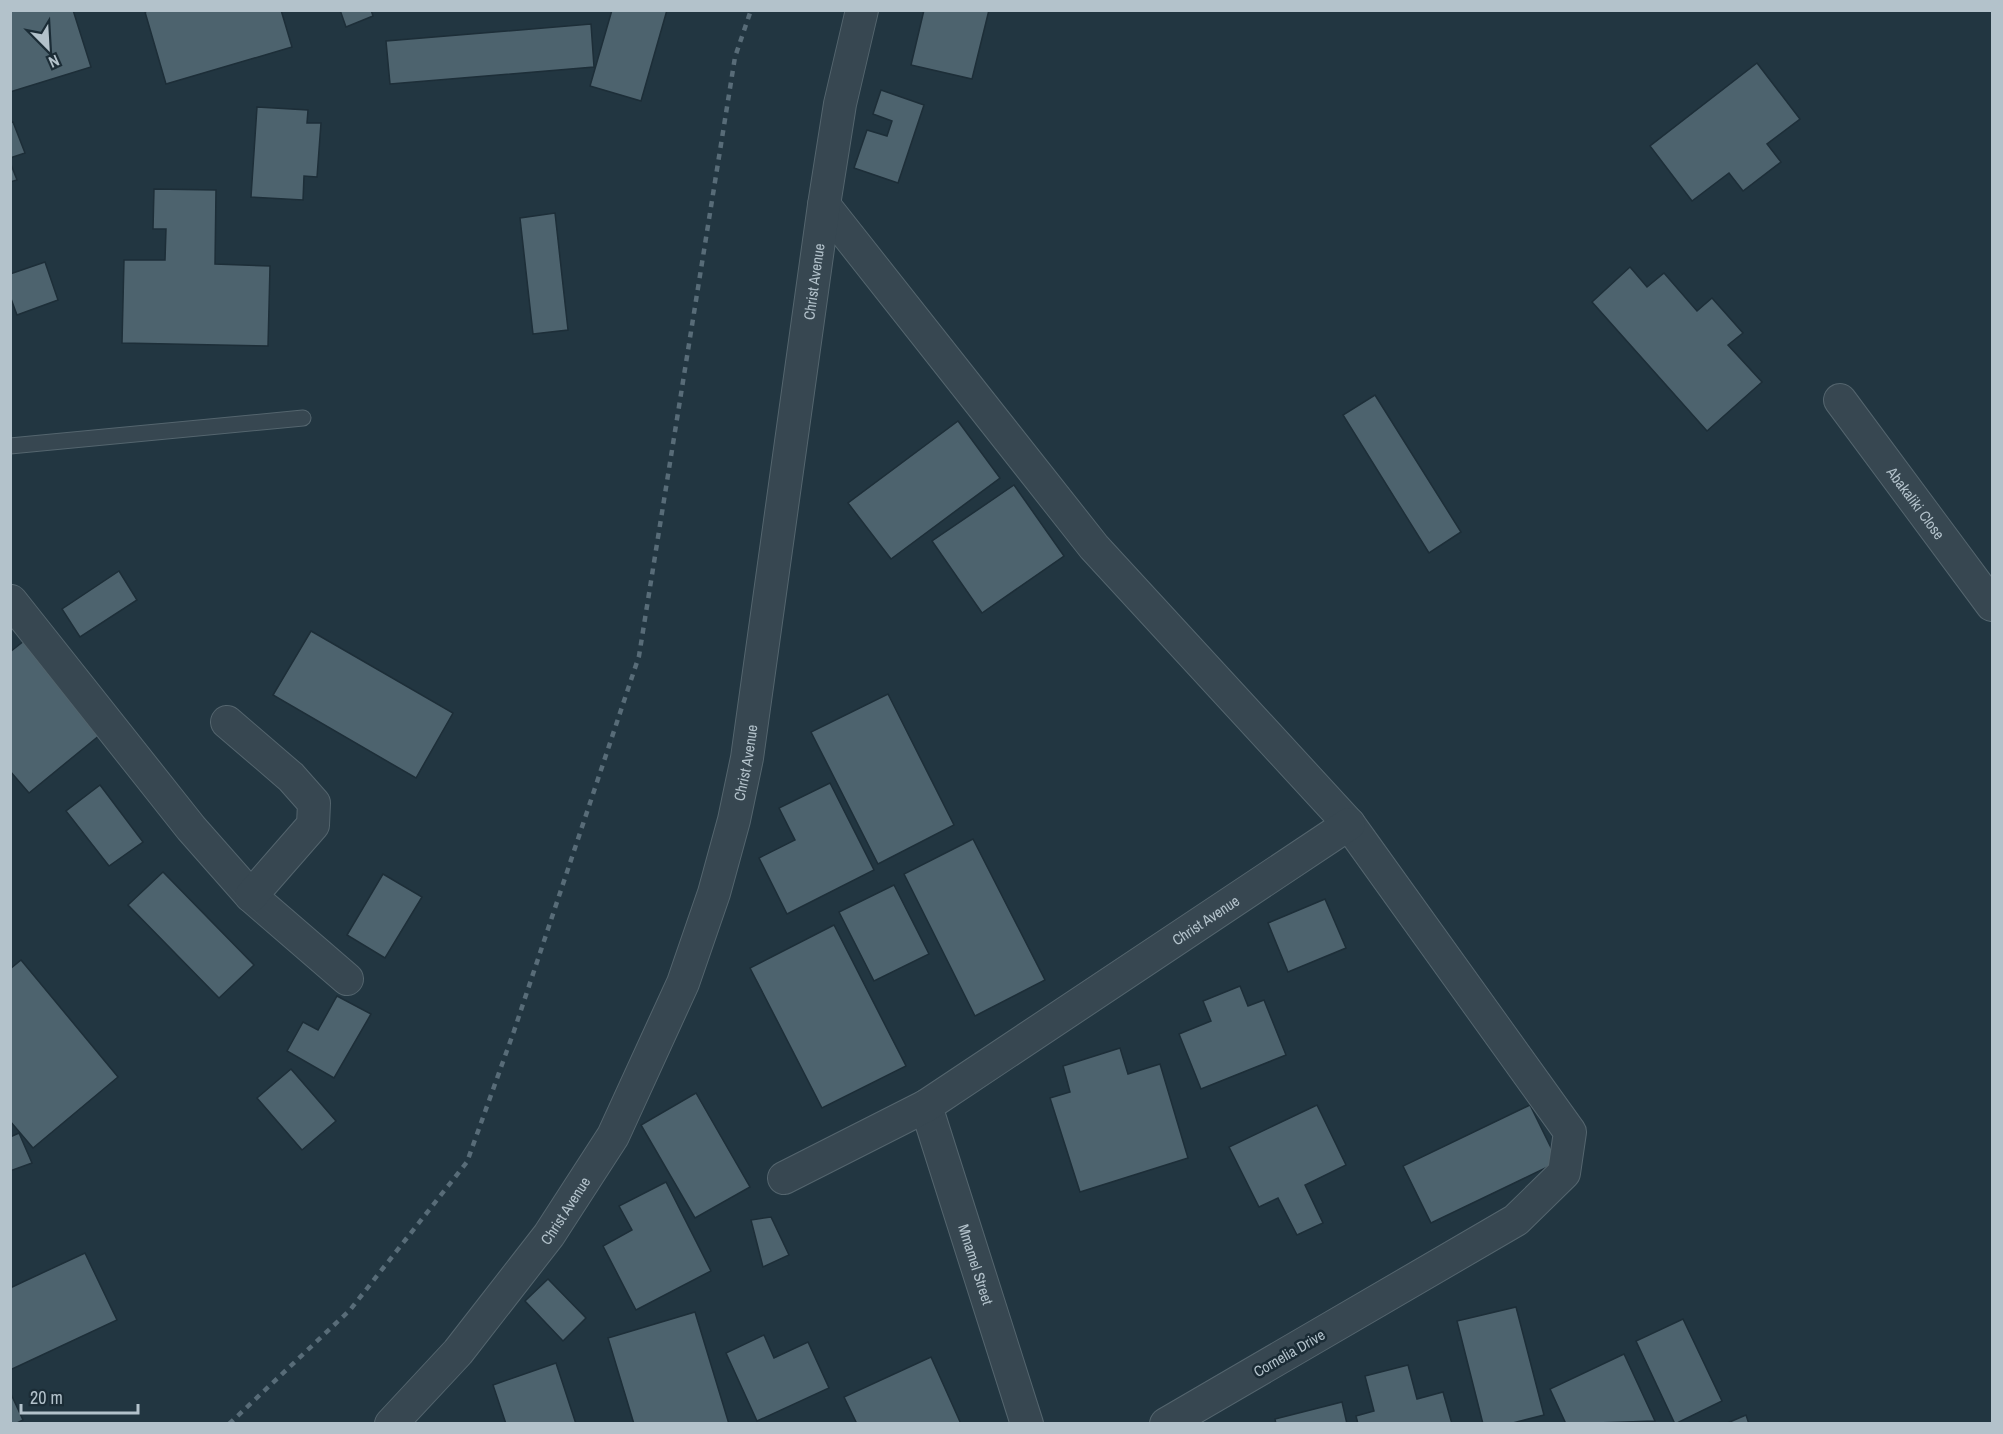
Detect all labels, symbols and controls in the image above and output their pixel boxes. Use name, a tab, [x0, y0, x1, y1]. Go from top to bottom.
north arrow	[18, 18, 78, 78]
text: N	[45, 50, 63, 74]
street label: Christ Avenue	[798, 242, 829, 321]
street label: Abakaliki Close	[1882, 461, 1950, 544]
street label: Christ Avenue	[728, 723, 762, 803]
street label: Christ Avenue	[1167, 890, 1243, 950]
street label: Christ Avenue	[535, 1172, 595, 1249]
street label: Mmamel Street	[954, 1221, 999, 1308]
street label: Cornelia Drive	[1249, 1324, 1329, 1382]
scale bar	[21, 1377, 138, 1415]
text: 20 m	[30, 1385, 63, 1410]

